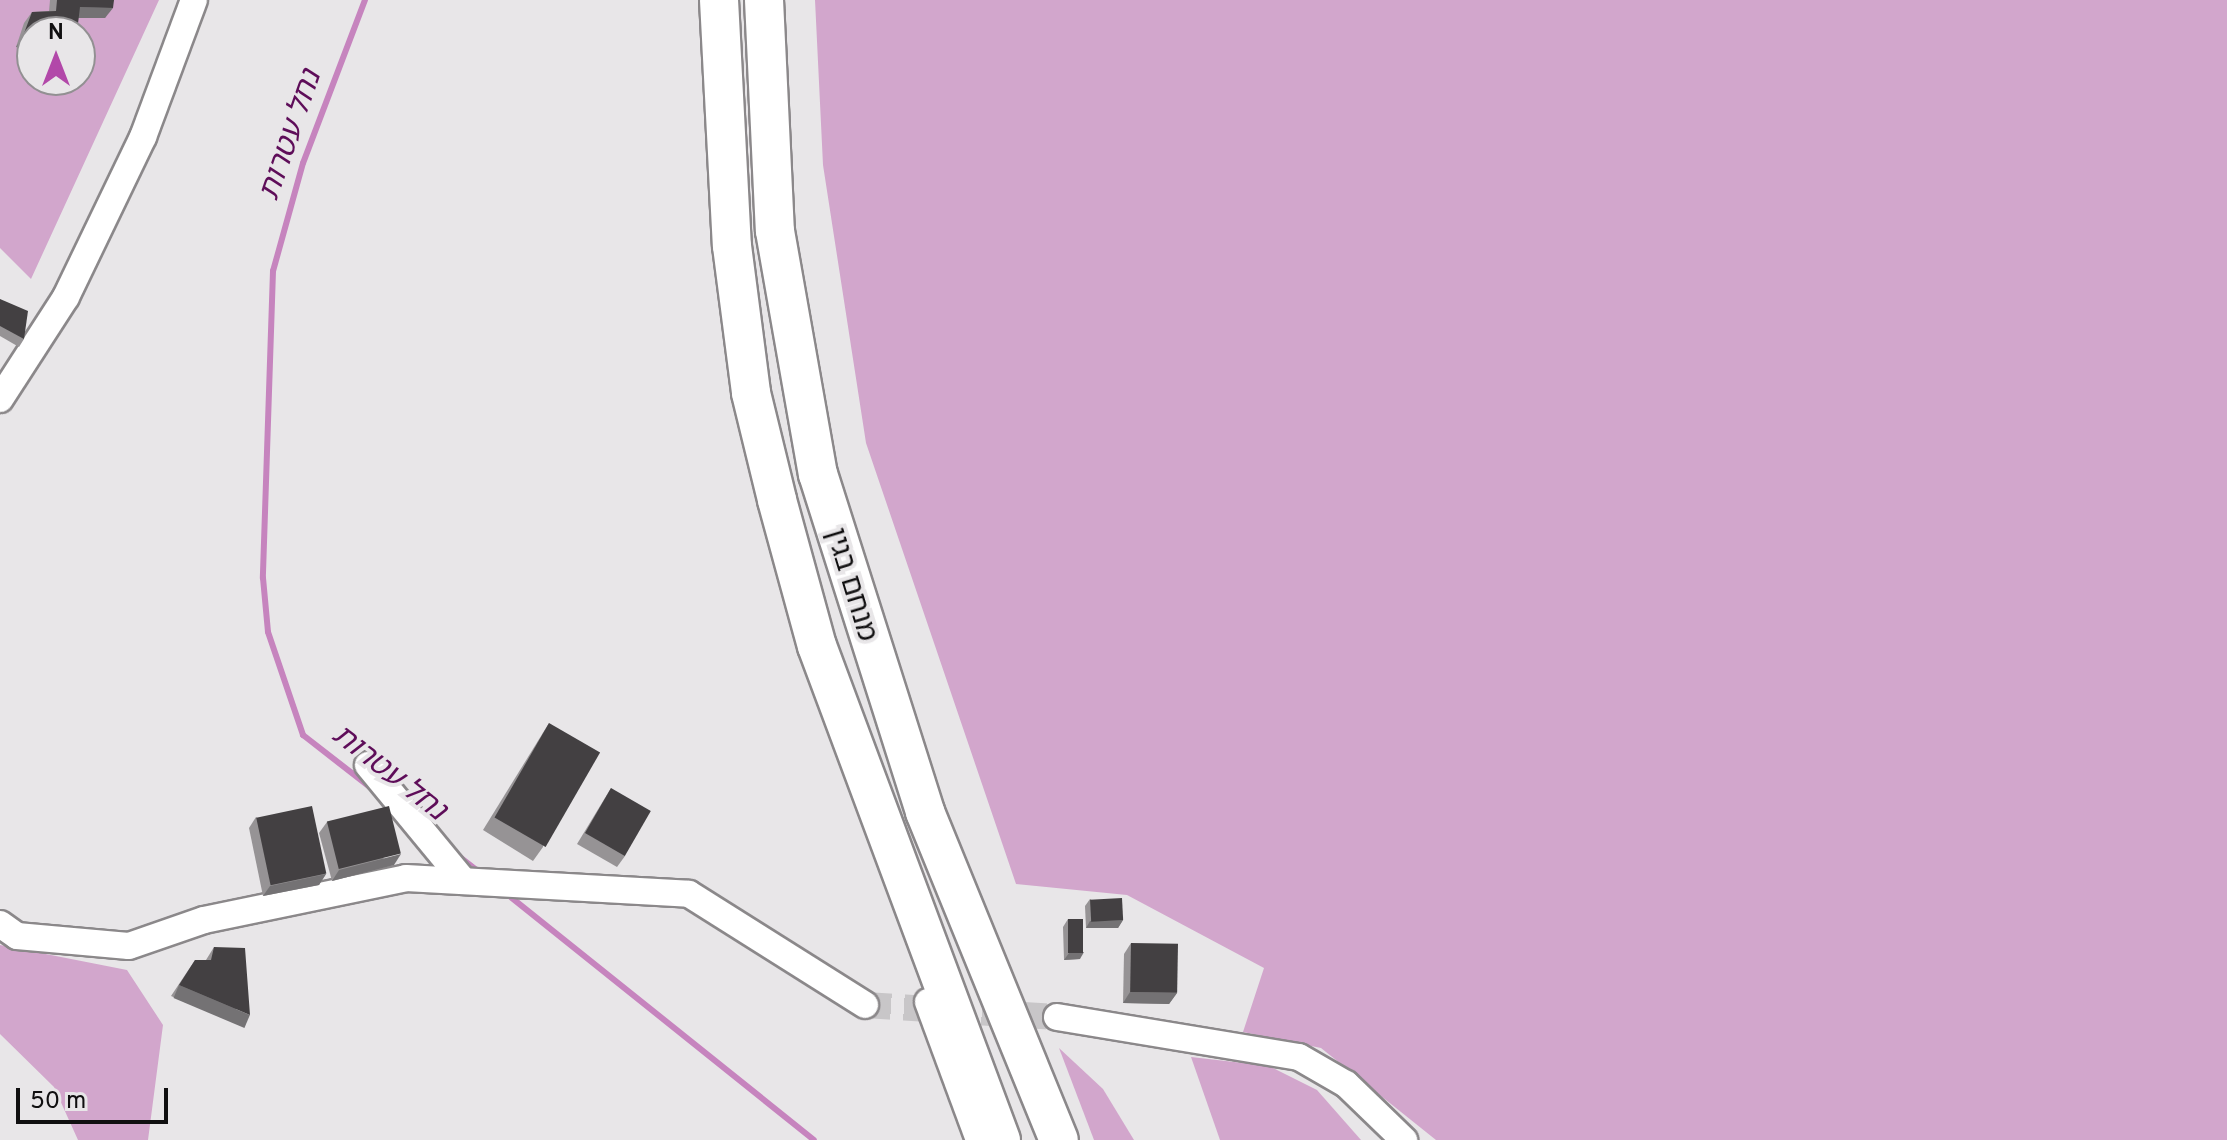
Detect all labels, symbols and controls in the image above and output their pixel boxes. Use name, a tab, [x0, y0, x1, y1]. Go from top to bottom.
north arrow	[16, 16, 96, 96]
text: N	[48, 20, 64, 47]
water label: נחל עטרות	[253, 66, 331, 206]
street label: מנחם בגין	[817, 524, 883, 646]
water label: נחל עטרות	[324, 718, 452, 830]
scale bar	[20, 1072, 172, 1122]
text: 50 m	[30, 1087, 86, 1117]

